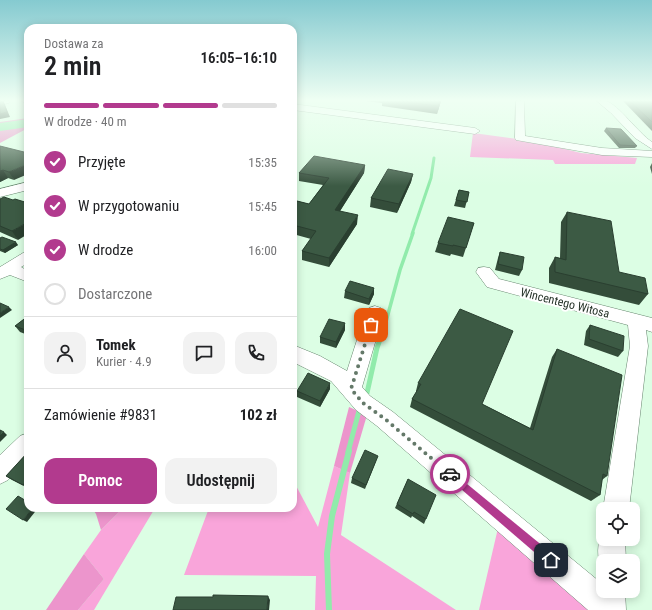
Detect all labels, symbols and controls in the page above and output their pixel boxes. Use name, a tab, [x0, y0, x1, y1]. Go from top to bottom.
text: Dostawa za	[44, 36, 104, 51]
text: 16:05–16:10	[200, 49, 277, 67]
text: 2 min	[44, 51, 102, 81]
text: W drodze · 40 m	[44, 114, 127, 129]
icon: check	[44, 151, 66, 173]
text: Przyjęte	[78, 153, 126, 171]
text: 15:35	[248, 155, 277, 170]
icon: check	[44, 195, 66, 217]
text: W przygotowaniu	[78, 197, 179, 215]
text: 15:45	[248, 199, 277, 214]
icon: check	[44, 239, 66, 261]
text: W drodze	[78, 241, 133, 259]
text: 16:00	[248, 243, 277, 258]
text: Dostarczone	[78, 285, 152, 303]
street label: Wincentego Witosa	[519, 285, 611, 321]
pin	[354, 308, 388, 342]
icon: bag	[360, 314, 382, 336]
button: person	[44, 332, 86, 374]
button: chat	[183, 332, 225, 374]
button: phone	[235, 332, 277, 374]
text: Tomek	[96, 336, 136, 354]
text: Kurier · 4.9	[96, 354, 152, 369]
text: Zamówienie #9831	[44, 406, 157, 424]
text: 102 zł	[240, 406, 277, 424]
courier	[430, 454, 470, 494]
button: Pomoc	[44, 458, 157, 504]
button: Udostępnij	[165, 458, 277, 504]
icon: car	[439, 463, 461, 485]
map controls	[596, 502, 640, 598]
button: locate	[596, 502, 640, 546]
pin	[534, 543, 568, 577]
icon: home	[540, 549, 562, 571]
button: layers	[596, 554, 640, 598]

